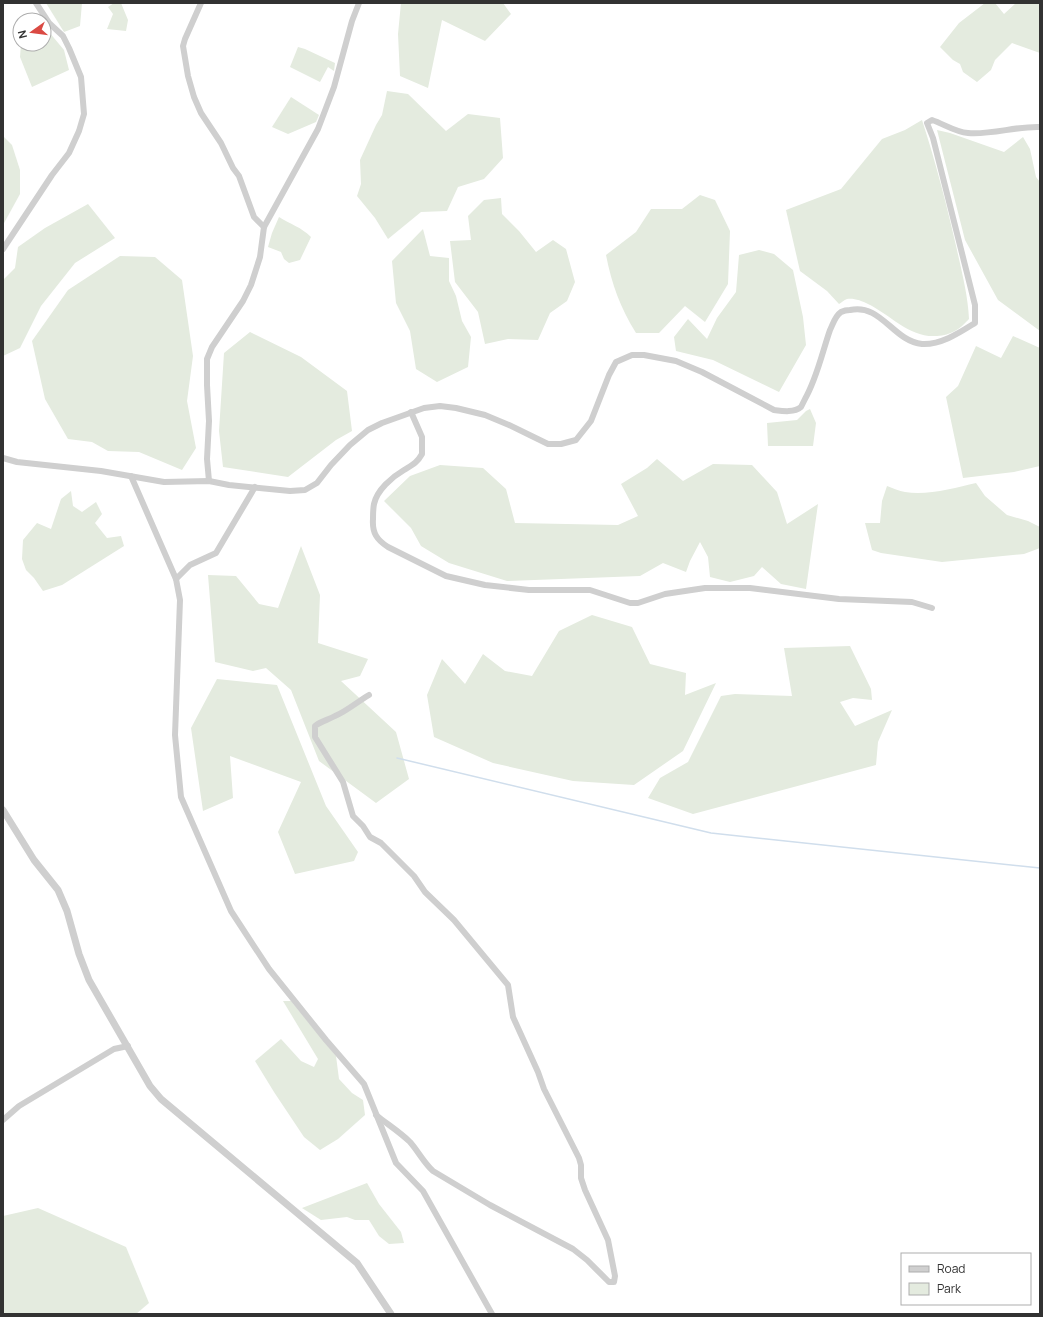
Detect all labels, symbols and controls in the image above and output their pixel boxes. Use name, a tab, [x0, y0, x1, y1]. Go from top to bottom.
north arrow	[12, 12, 52, 52]
text: N	[14, 29, 30, 40]
legend	[901, 1253, 1031, 1305]
text: Road	[937, 1260, 965, 1277]
text: Park	[937, 1280, 962, 1297]

